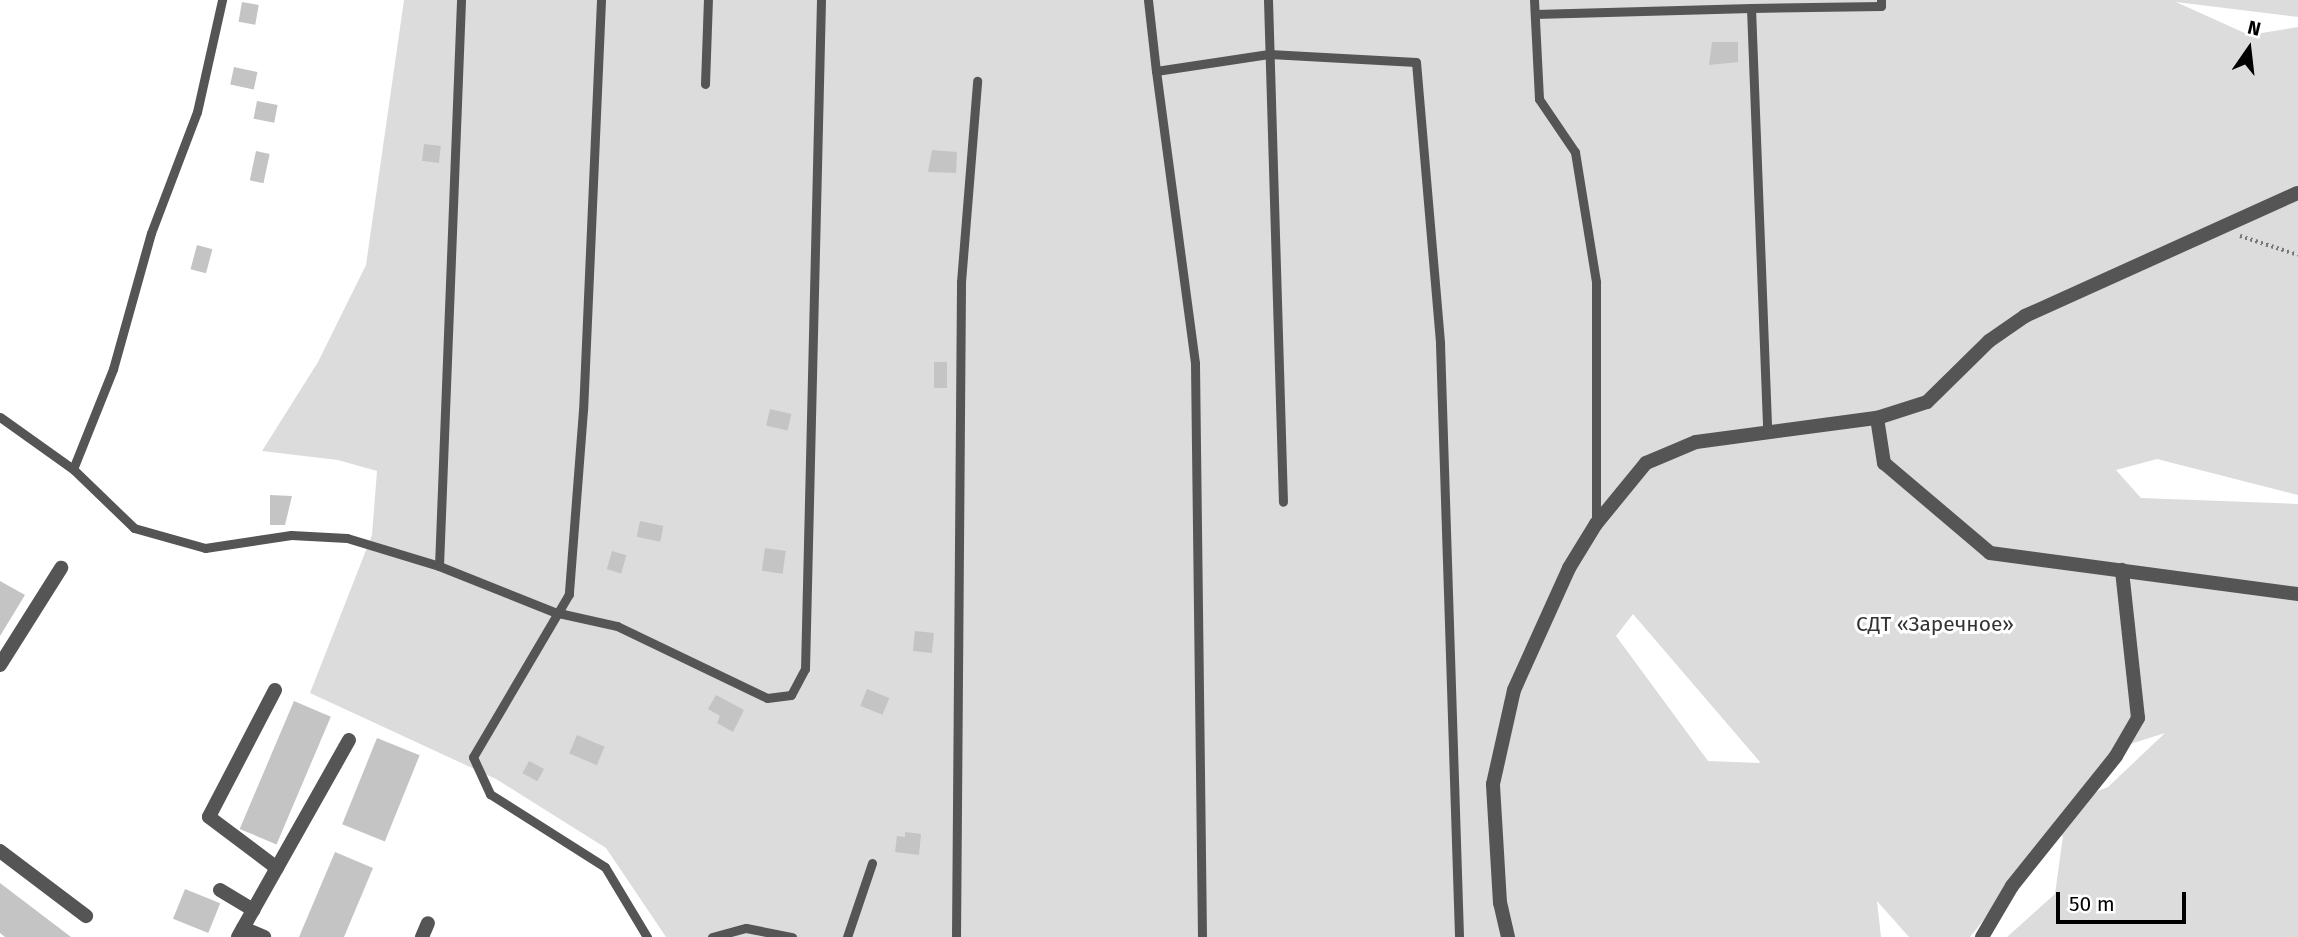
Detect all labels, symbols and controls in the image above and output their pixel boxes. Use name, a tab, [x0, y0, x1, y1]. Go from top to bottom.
north arrow	[2214, 14, 2284, 84]
text: N	[2245, 15, 2263, 41]
park label: СДТ «Заречное»	[1856, 611, 2014, 637]
scale bar	[2060, 878, 2190, 922]
text: 50 m	[2069, 891, 2115, 917]

